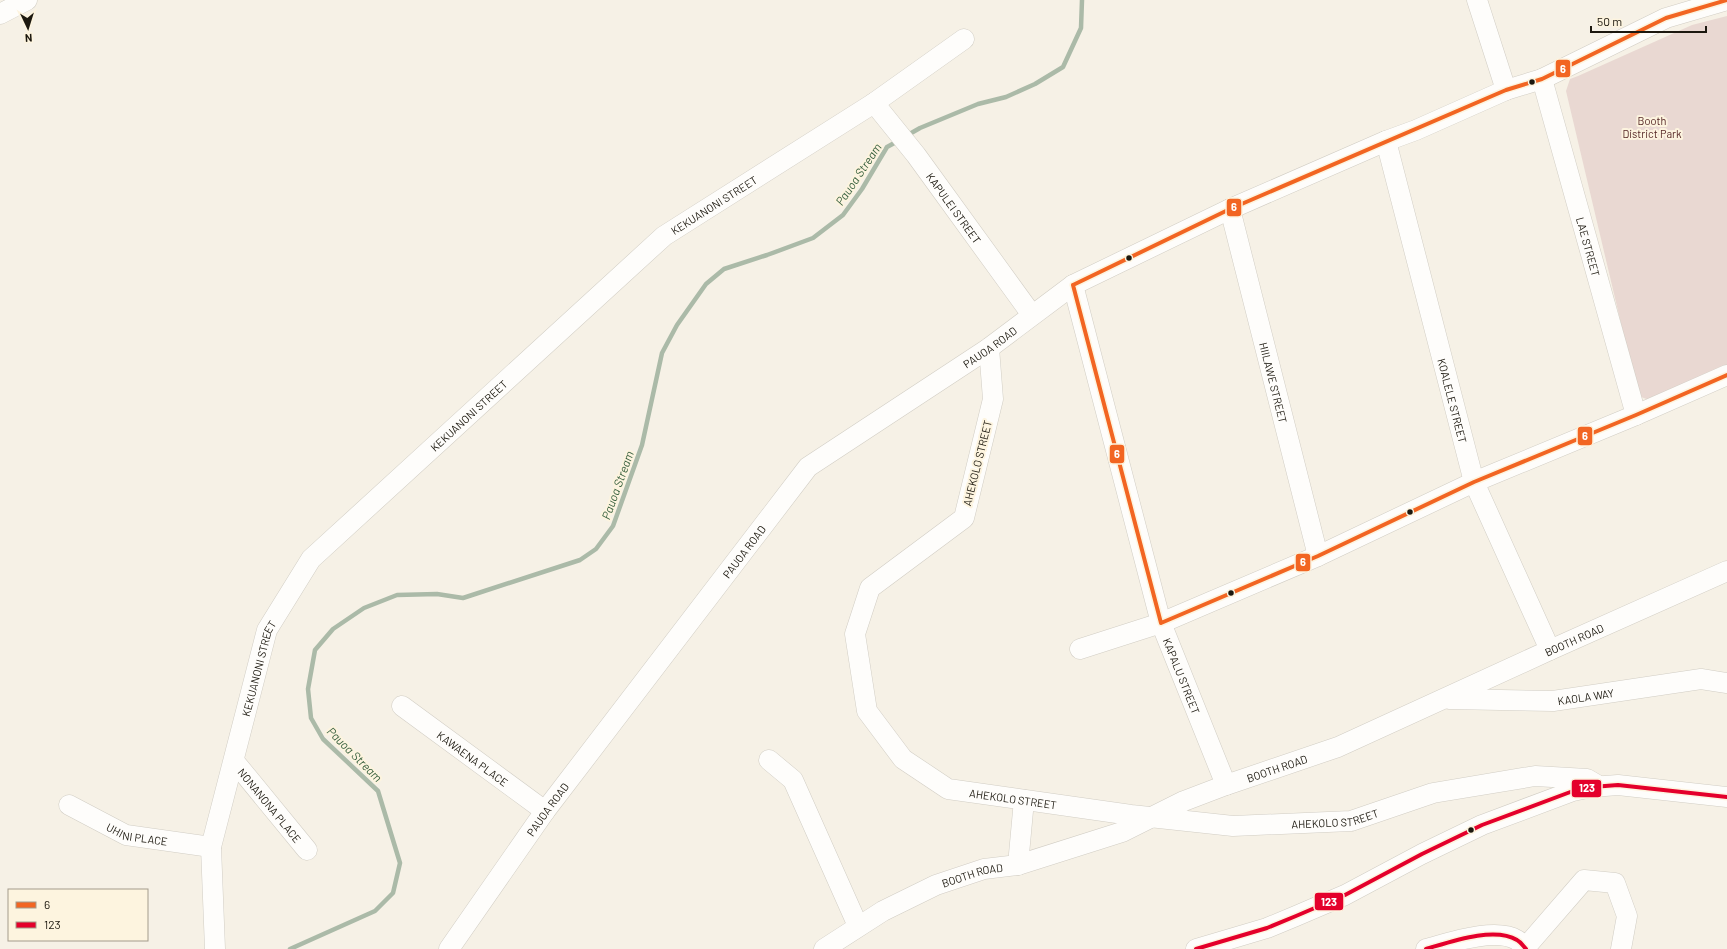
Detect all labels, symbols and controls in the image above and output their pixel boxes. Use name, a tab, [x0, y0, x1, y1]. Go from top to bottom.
north arrow	[8, 8, 48, 48]
scale bar	[1591, 8, 1706, 34]
text: 50 m	[1597, 14, 1622, 28]
text: N	[25, 32, 33, 45]
line badge: 6	[1555, 59, 1571, 78]
text: 6	[1560, 62, 1566, 75]
unlabelled marker	[1527, 77, 1537, 87]
park label: Booth District Park	[1622, 114, 1682, 140]
water label: Pauoa Stream	[832, 140, 884, 208]
street label: KAPULEI STREET	[924, 170, 984, 246]
street label: KEKUANONI STREET	[668, 172, 759, 237]
line badge: 6	[1226, 198, 1242, 217]
text: 6	[1231, 200, 1237, 213]
street label: LAE STREET	[1574, 215, 1603, 278]
unlabelled marker	[1124, 253, 1134, 263]
street label: PAUOA ROAD	[960, 323, 1019, 370]
street label: HIILAWE STREET	[1258, 341, 1290, 424]
street label: KOALELE STREET	[1436, 357, 1470, 444]
street label: KEKUANONI STREET	[427, 377, 509, 453]
street label: AHEKOLO STREET	[960, 419, 994, 507]
line badge: 6	[1577, 426, 1593, 446]
text: 6	[1582, 429, 1588, 442]
line badge: 6	[1109, 444, 1125, 464]
text: 6	[1114, 447, 1120, 460]
water label: Pauoa Stream	[598, 449, 636, 521]
unlabelled marker	[1405, 507, 1415, 517]
street label: PAUOA ROAD	[719, 522, 768, 580]
line badge: 6	[1295, 553, 1311, 572]
text: 6	[1300, 555, 1306, 568]
unlabelled marker	[1226, 588, 1236, 598]
street label: KEKUANONI STREET	[238, 618, 278, 718]
street label: BOOTH ROAD	[1542, 620, 1606, 658]
street label: KAPALU STREET	[1161, 636, 1203, 716]
street label: KAOLA WAY	[1557, 686, 1615, 707]
water label: Pauoa Stream	[325, 724, 386, 785]
street label: KAWAENA PLACE	[435, 728, 511, 789]
street label: BOOTH ROAD	[1245, 751, 1309, 784]
street label: NONANONA PLACE	[236, 765, 305, 845]
line badge: 123	[1571, 779, 1602, 798]
street label: PAUOA ROAD	[523, 780, 571, 838]
text: 123	[1579, 781, 1595, 794]
street label: AHEKOLO STREET	[969, 786, 1058, 811]
street label: AHEKOLO STREET	[1291, 806, 1380, 830]
street label: UHINI PLACE	[105, 820, 169, 847]
unlabelled marker	[1466, 825, 1476, 835]
street label: BOOTH ROAD	[940, 860, 1004, 889]
legend	[8, 889, 148, 941]
line badge: 123	[1314, 892, 1344, 911]
text: 123	[1321, 895, 1337, 908]
text: 6	[44, 897, 50, 911]
text: 123	[44, 917, 61, 931]

